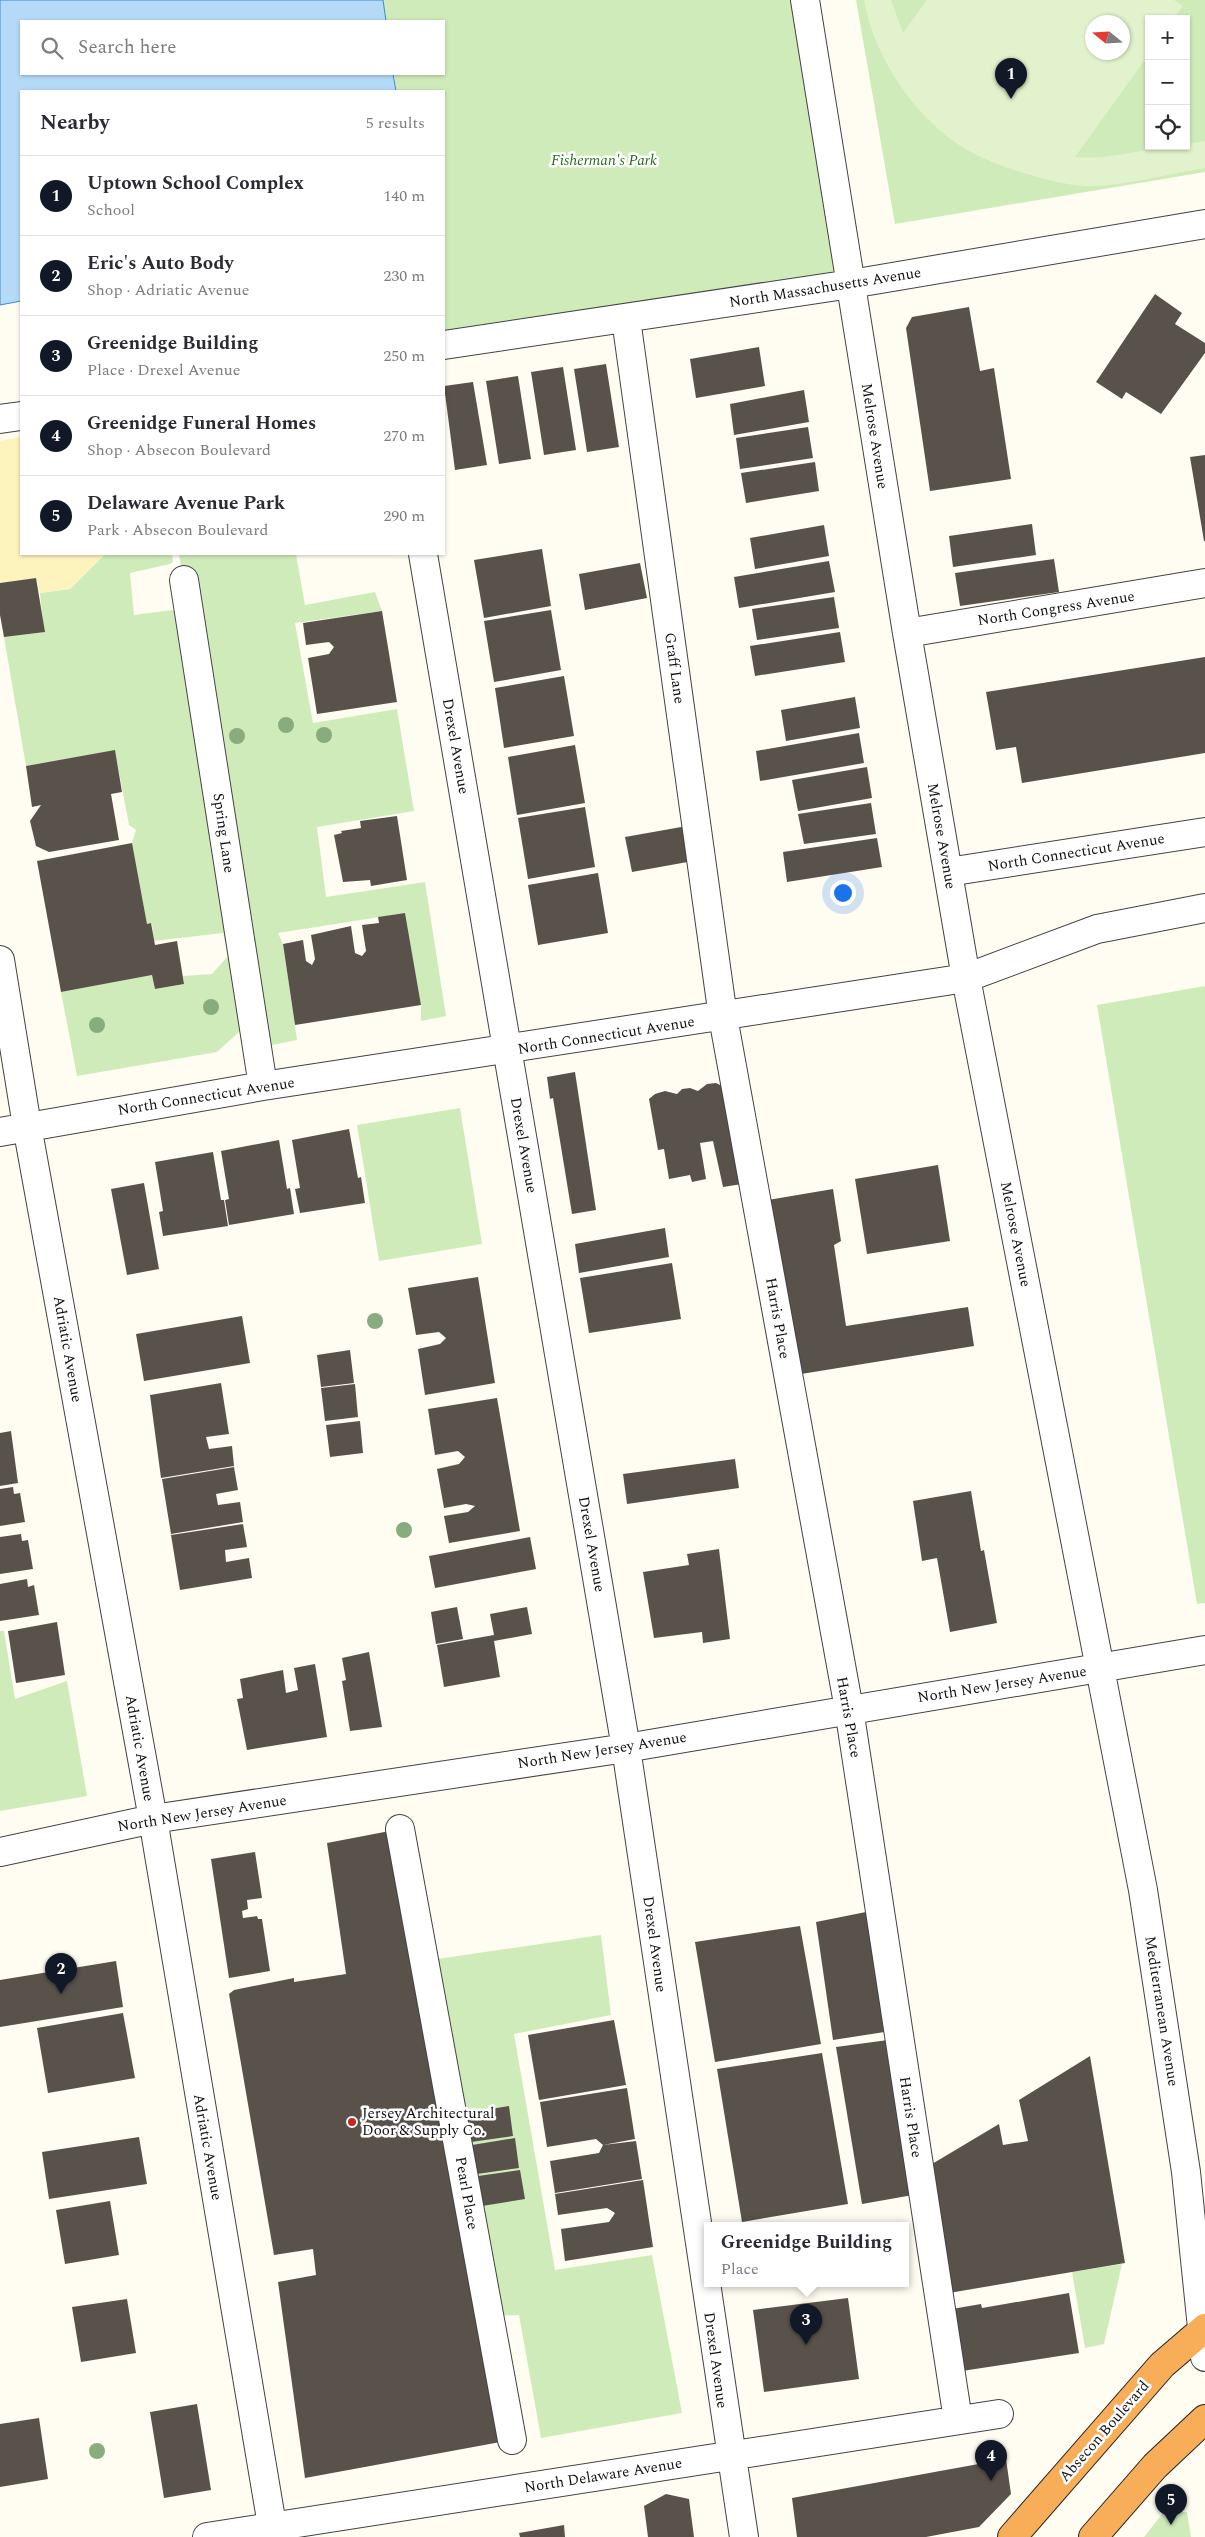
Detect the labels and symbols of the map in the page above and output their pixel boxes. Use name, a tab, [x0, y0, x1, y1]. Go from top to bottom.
north arrow	[1085, 15, 1130, 60]
pin: 1	[995, 58, 1027, 99]
park label: Fisherman's Park	[551, 149, 657, 172]
street label: North Massachusetts Avenue	[727, 261, 923, 314]
street label: Melrose Avenue	[855, 381, 894, 491]
street label: North Congress Avenue	[976, 585, 1136, 632]
street label: Graff Lane	[658, 631, 691, 705]
street label: Drexel Avenue	[436, 696, 475, 796]
street label: Melrose Avenue	[921, 781, 962, 891]
street label: Spring Lane	[207, 792, 240, 875]
street label: North Connecticut Avenue	[986, 827, 1166, 878]
your location	[830, 880, 856, 906]
street label: North Connecticut Avenue	[516, 1010, 696, 1061]
street label: North Connecticut Avenue	[116, 1071, 296, 1122]
street label: Drexel Avenue	[504, 1095, 543, 1195]
street label: Melrose Avenue	[994, 1179, 1037, 1289]
street label: Harris Place	[759, 1276, 796, 1361]
street label: Adriatic Avenue	[47, 1294, 88, 1404]
street label: Drexel Avenue	[572, 1494, 611, 1594]
street label: North New Jersey Avenue	[916, 1660, 1088, 1709]
street label: Harris Place	[830, 1675, 867, 1760]
street label: Adriatic Avenue	[119, 1693, 160, 1803]
street label: North New Jersey Avenue	[516, 1726, 688, 1775]
street label: North New Jersey Avenue	[116, 1789, 288, 1838]
street label: Drexel Avenue	[636, 1894, 673, 1994]
street label: Mediterranean Avenue	[1138, 1934, 1185, 2088]
pin: 2	[45, 1953, 77, 1994]
street label: Harris Place	[893, 2075, 928, 2159]
street label: Adriatic Avenue	[187, 2092, 228, 2202]
place label: Jersey Architectural Door & Supply Co.	[362, 2102, 494, 2142]
marker: Jersey Architectural Door & Supply Co.	[346, 2116, 358, 2128]
street label: Pearl Place	[449, 2155, 484, 2231]
pin: 3	[790, 2304, 822, 2345]
street label: Drexel Avenue	[697, 2310, 734, 2410]
street label: Absecon Boulevard	[1054, 2376, 1155, 2487]
pin: 4	[975, 2440, 1007, 2481]
street label: North Delaware Avenue	[522, 2452, 684, 2499]
pin: 5	[1155, 2484, 1187, 2525]

